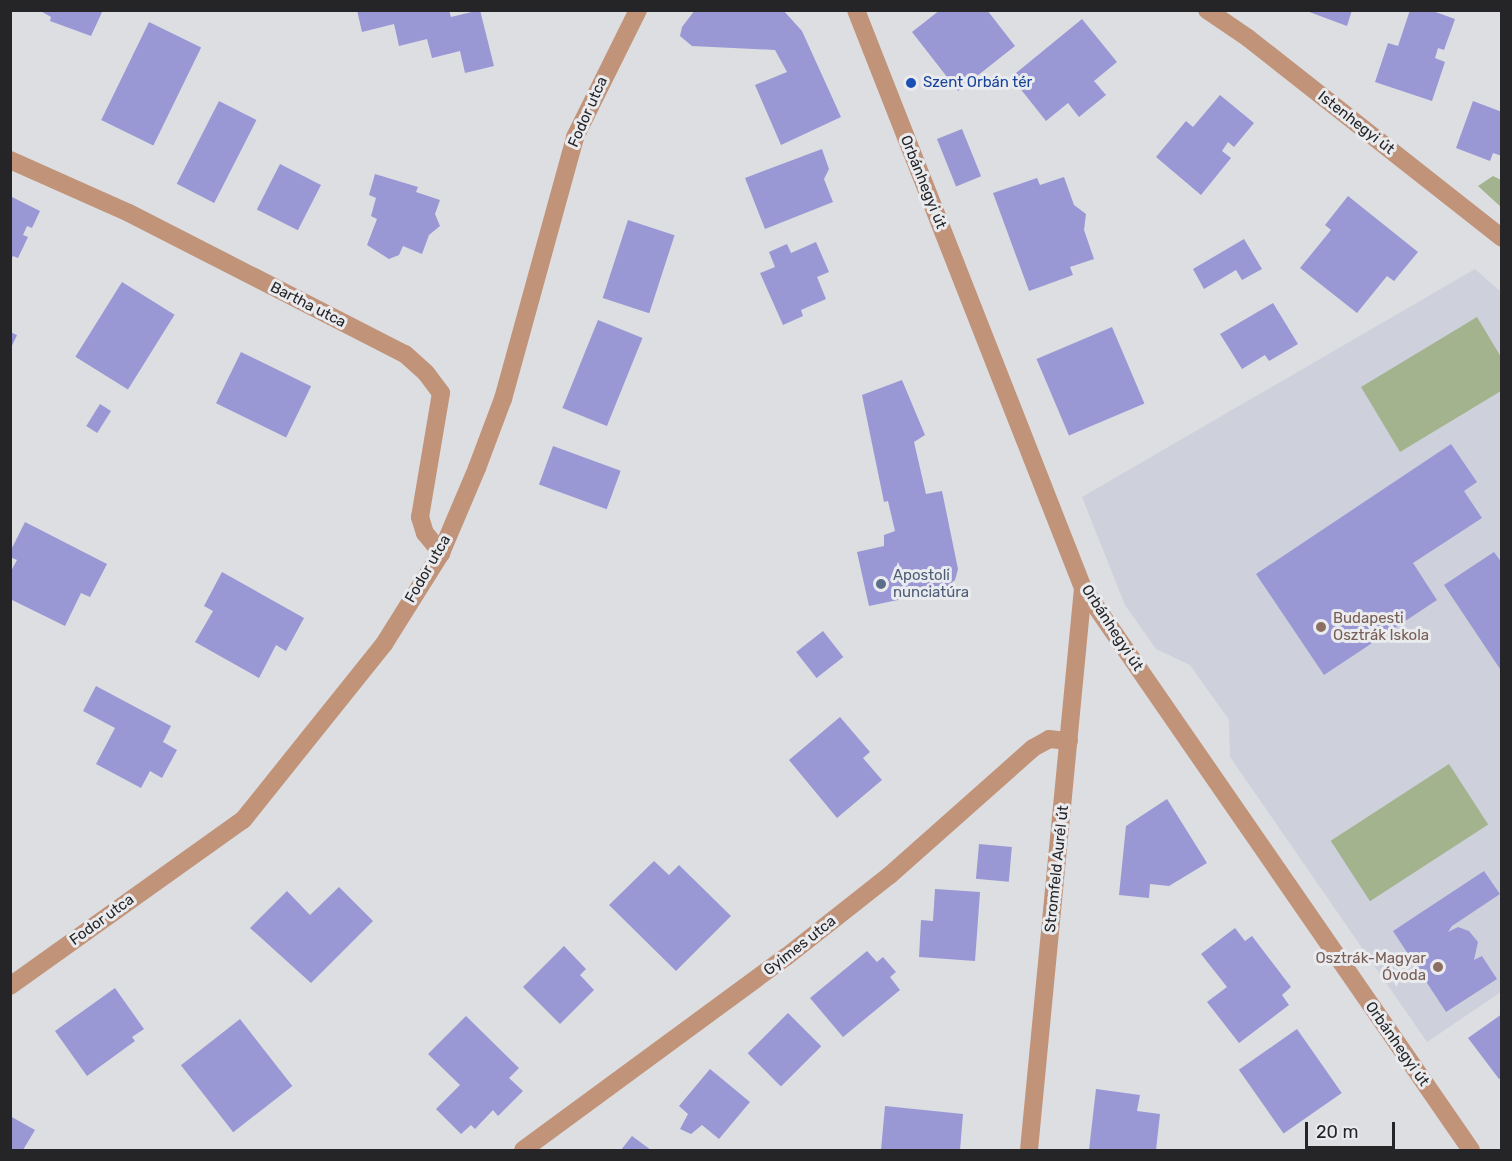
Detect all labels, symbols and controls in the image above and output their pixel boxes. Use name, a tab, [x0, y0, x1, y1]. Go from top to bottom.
street label: Fodor utca	[564, 74, 612, 150]
place label: Szent Orbán tér	[923, 74, 1033, 92]
marker: Szent Orbán tér	[904, 76, 918, 90]
street label: Istenhegyi út	[1314, 88, 1398, 158]
street label: Orbánhegyi út	[896, 133, 950, 231]
street label: Bartha utca	[267, 278, 349, 332]
street label: Fodor utca	[401, 532, 455, 606]
place label: Apostoli nunciatúra	[893, 566, 969, 601]
marker: Apostoli nunciatúra	[874, 577, 888, 591]
street label: Orbánhegyi út	[1077, 582, 1147, 674]
place label: Budapesti Osztrák Iskola	[1333, 609, 1429, 644]
marker: Budapesti Osztrák Iskola	[1314, 620, 1328, 634]
street label: Stromfeld Aurél út	[1041, 804, 1073, 934]
street label: Fodor utca	[66, 891, 138, 949]
street label: Gyimes utca	[760, 912, 840, 980]
place label: Osztrák-Magyar Óvoda	[1315, 949, 1426, 984]
marker: Osztrák-Magyar Óvoda	[1431, 960, 1445, 974]
street label: Orbánhegyi út	[1361, 998, 1433, 1090]
scale bar	[1308, 1110, 1398, 1148]
text: 20 m	[1316, 1121, 1358, 1143]

